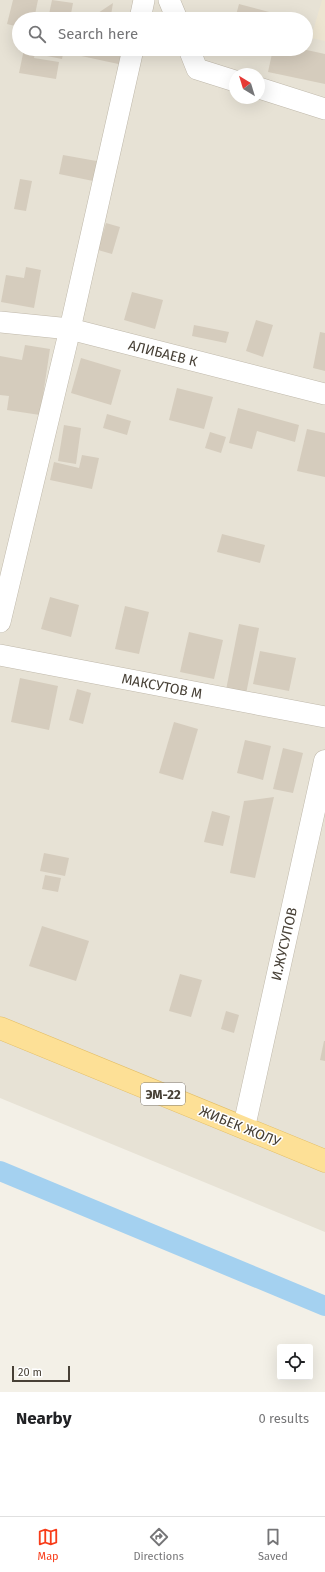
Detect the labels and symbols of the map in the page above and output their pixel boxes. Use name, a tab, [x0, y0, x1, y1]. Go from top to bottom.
north arrow	[229, 68, 265, 104]
street label: АЛИБАЕВ К	[126, 337, 200, 370]
street label: МАКСУТОВ М	[120, 670, 204, 703]
street label: И.ЖУСУПОВ	[268, 906, 301, 982]
road number: ЭМ-22	[141, 1083, 185, 1105]
street label: ЖИБЕК ЖОЛУ	[197, 1102, 283, 1151]
scale bar	[12, 1364, 70, 1383]

